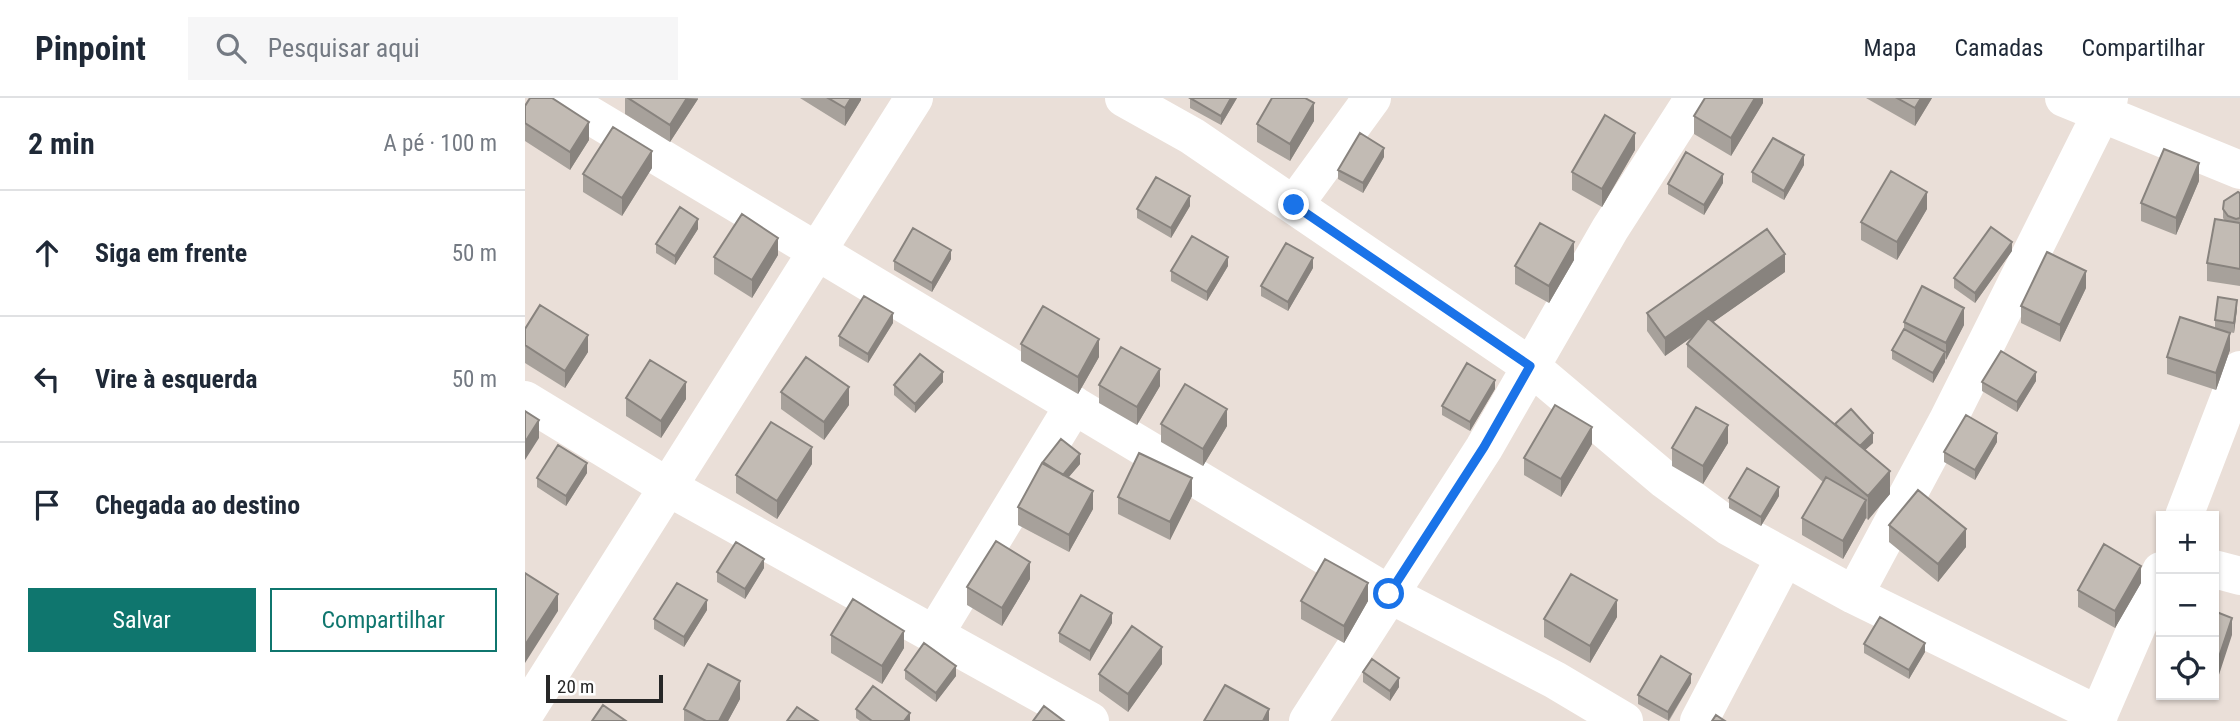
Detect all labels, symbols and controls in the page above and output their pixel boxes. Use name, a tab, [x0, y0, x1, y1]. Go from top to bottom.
search box	[188, 17, 678, 80]
text: Pinpoint	[35, 29, 146, 68]
icon: search	[212, 29, 250, 67]
text: Pesquisar aqui	[268, 33, 420, 63]
text: Mapa	[1864, 34, 1917, 62]
text: Camadas	[1955, 34, 2044, 62]
text: Compartilhar	[2082, 34, 2205, 62]
text: 2 min	[28, 126, 95, 161]
text: A pé · 100 m	[384, 130, 497, 157]
route end	[1278, 189, 1309, 220]
icon: ahead	[28, 234, 66, 272]
text: Siga em frente	[95, 238, 247, 268]
text: 50 m	[452, 240, 497, 267]
icon: left	[28, 360, 66, 398]
text: Vire à esquerda	[95, 364, 258, 394]
text: 50 m	[452, 366, 497, 393]
icon: arrive	[28, 486, 66, 524]
text: Chegada ao destino	[95, 490, 300, 520]
map controls	[2156, 511, 2219, 700]
button: +	[2156, 511, 2219, 574]
button: −	[2156, 574, 2219, 637]
route start	[1373, 578, 1404, 609]
button: Salvar	[28, 588, 256, 652]
button: Compartilhar	[270, 588, 497, 652]
button: locate	[2156, 637, 2219, 700]
scale bar	[546, 672, 663, 704]
text: 20 m	[557, 675, 594, 698]

